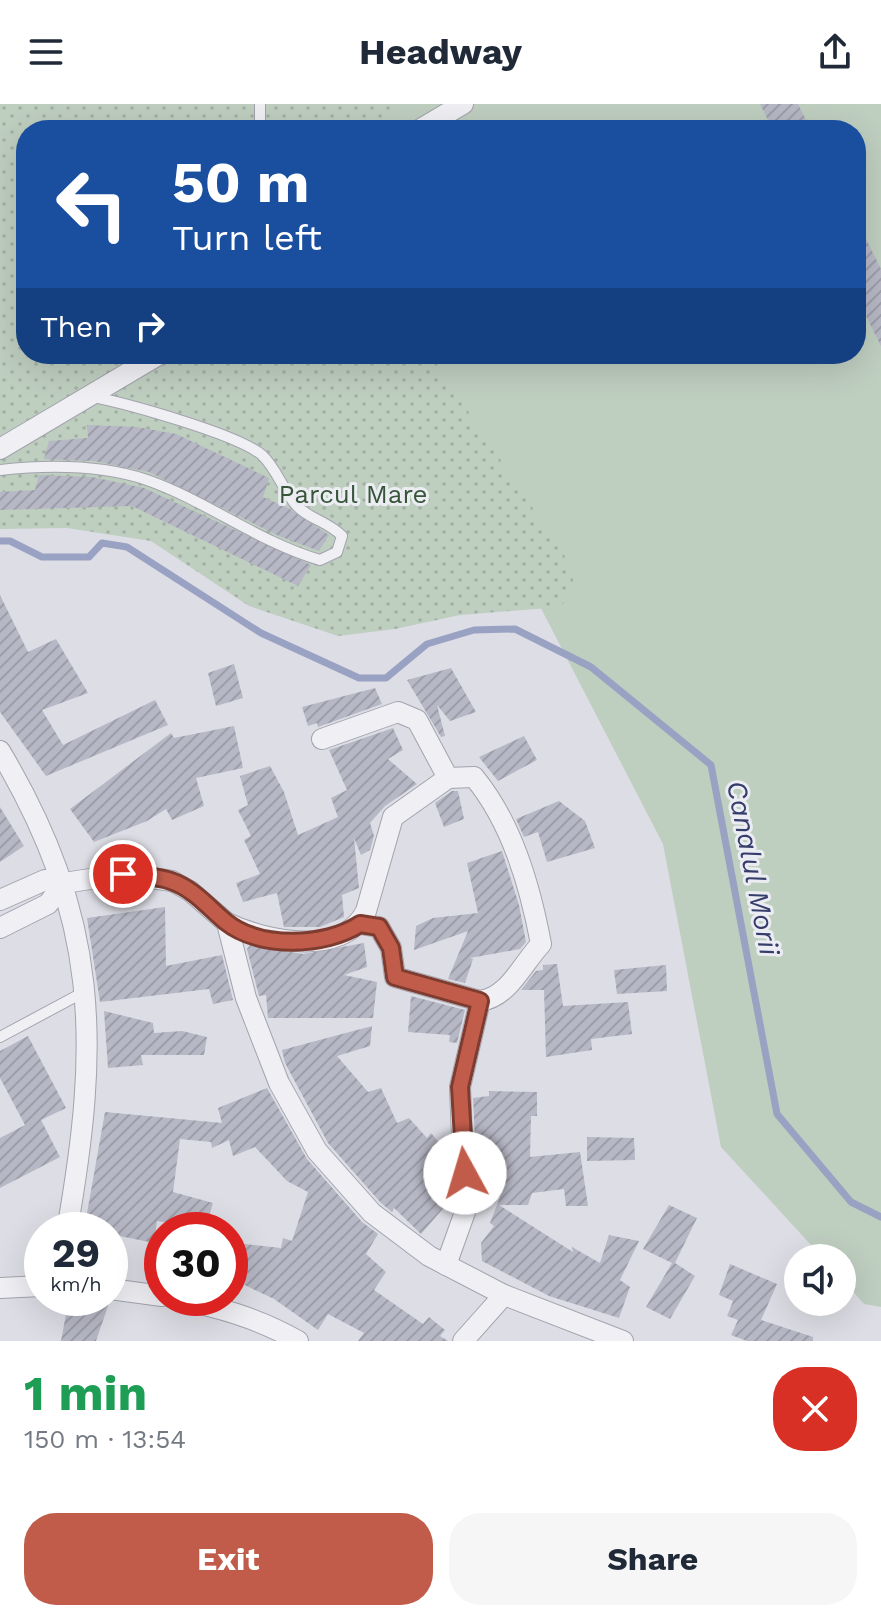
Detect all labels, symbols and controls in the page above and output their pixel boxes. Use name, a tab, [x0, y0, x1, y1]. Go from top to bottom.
icon: menu	[24, 30, 68, 74]
icon: share	[813, 30, 857, 74]
text: Headway	[359, 31, 522, 73]
text: 50 m	[172, 150, 309, 216]
icon: left	[40, 152, 144, 256]
text: Turn left	[172, 217, 322, 259]
icon: right	[128, 304, 172, 348]
text: Then	[40, 309, 112, 344]
park label: Parcul Mare	[278, 479, 428, 509]
water label: Canalul Morii	[720, 778, 786, 959]
pin	[89, 840, 157, 908]
icon: arrive	[101, 852, 145, 896]
position arrow	[423, 1131, 507, 1215]
speed limit sign: 30	[144, 1212, 248, 1316]
text: 29	[52, 1230, 100, 1277]
map controls	[784, 1244, 856, 1316]
button: sound	[784, 1244, 856, 1316]
text: km/h	[50, 1272, 102, 1296]
text: 1 min	[24, 1365, 147, 1422]
button: close	[773, 1367, 857, 1451]
text: 150 m · 13:54	[24, 1424, 186, 1454]
button: Exit	[24, 1513, 433, 1605]
button: Share	[449, 1513, 857, 1605]

